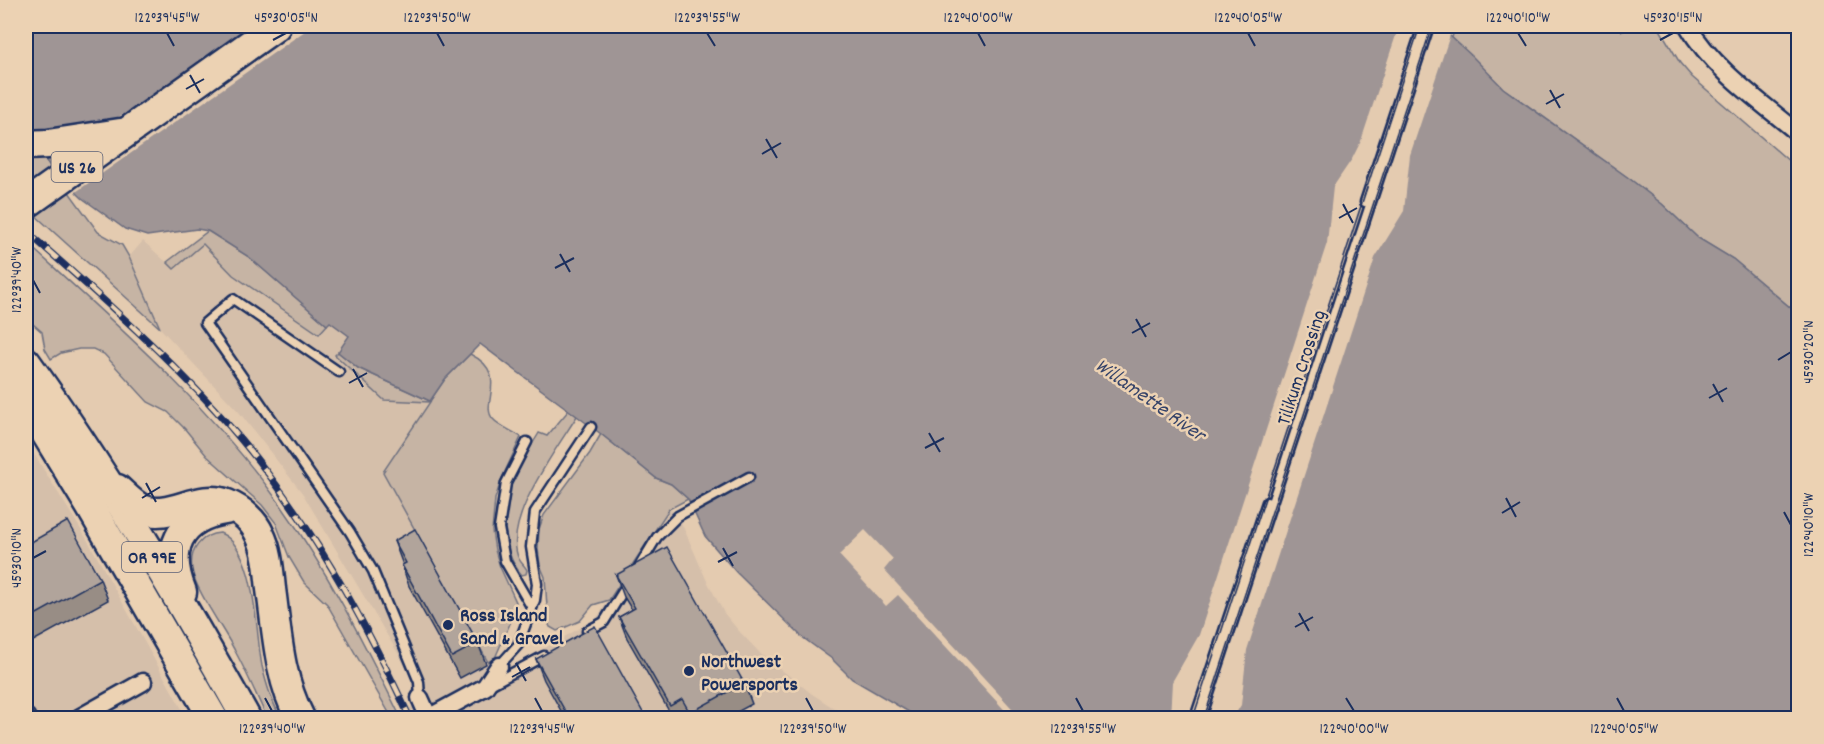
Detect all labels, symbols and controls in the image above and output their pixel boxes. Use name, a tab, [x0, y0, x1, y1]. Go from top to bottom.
text: 122°39'45"W	[135, 8, 200, 30]
text: 45°30'05"N	[254, 8, 318, 30]
text: 122°39'50"W	[404, 8, 471, 30]
text: 122°39'55"W	[674, 8, 740, 30]
text: 122°40'00"W	[944, 8, 1013, 30]
text: 122°40'05"W	[1214, 8, 1282, 30]
text: 122°40'10"W	[1486, 8, 1550, 30]
text: 45°30'15"N	[1644, 8, 1702, 30]
road number: US 26	[52, 152, 103, 182]
text: 122°39'40"W	[7, 247, 29, 313]
street label: Tilikum Crossing	[1271, 307, 1335, 429]
text: 45°30'20"N	[1799, 320, 1821, 384]
water label: Willamette River	[1088, 352, 1212, 452]
text: 122°40'10"W	[1799, 493, 1821, 557]
text: 45°30'10"N	[7, 528, 29, 588]
road number: OR 99E	[122, 542, 182, 572]
place label: Ross Island Sand & Gravel	[460, 603, 564, 654]
marker: Ross Island Sand & Gravel	[441, 618, 455, 632]
place label: Northwest Powersports	[701, 649, 798, 700]
marker: Northwest Powersports	[682, 664, 696, 678]
text: 122°39'40"W	[239, 719, 305, 741]
text: 122°39'45"W	[510, 719, 575, 741]
text: 122°39'50"W	[780, 719, 847, 741]
text: 122°39'55"W	[1050, 719, 1116, 741]
text: 122°40'00"W	[1320, 719, 1389, 741]
text: 122°40'05"W	[1590, 719, 1658, 741]

